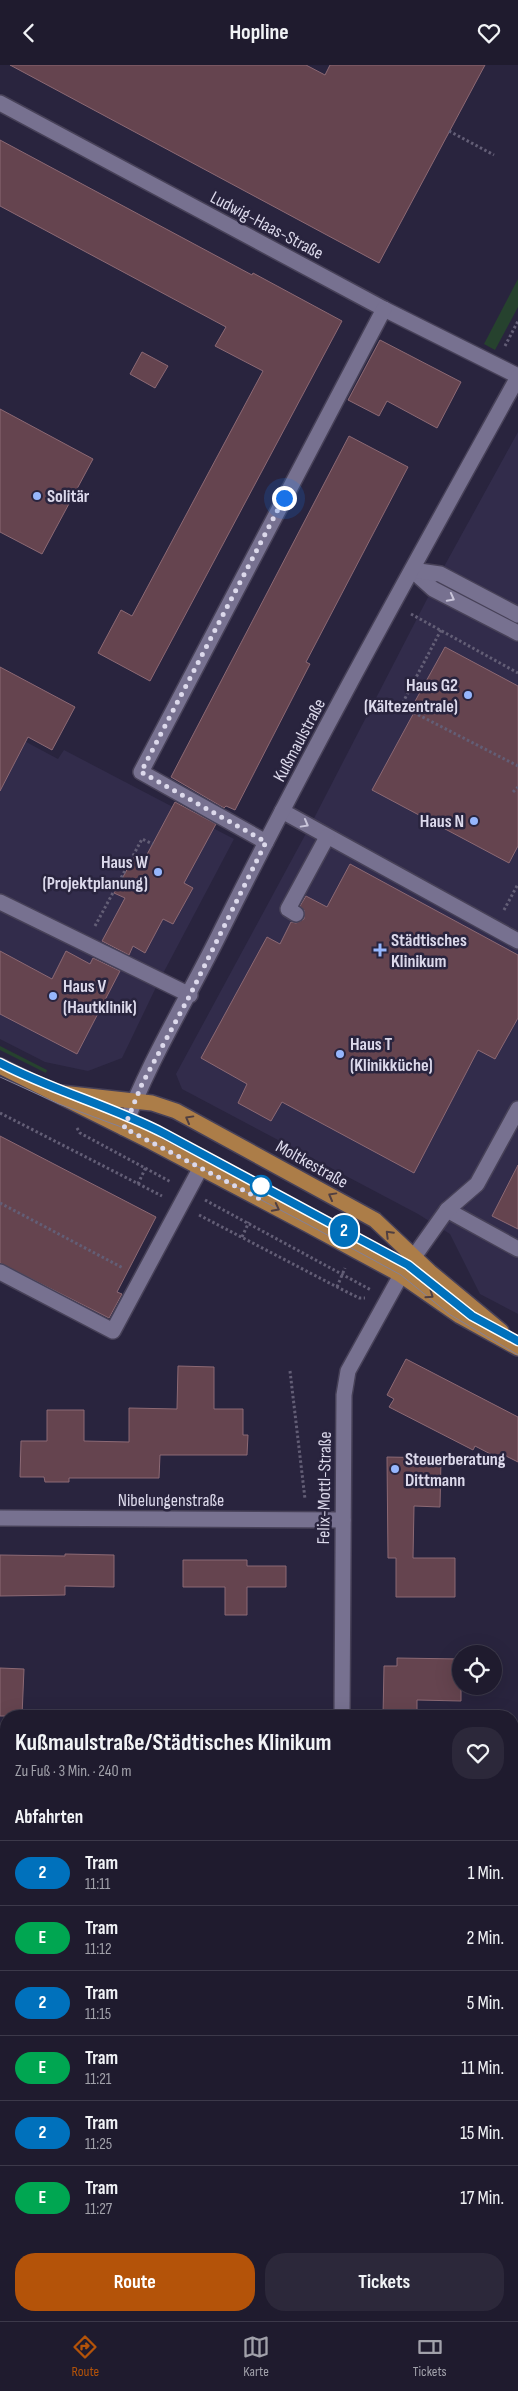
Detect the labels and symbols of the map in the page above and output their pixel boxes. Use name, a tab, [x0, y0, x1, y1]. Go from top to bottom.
street label: Ludwig-Haas-Straße	[207, 187, 327, 264]
place label: Solitär	[47, 486, 90, 507]
your location	[272, 486, 297, 511]
marker: Solitär	[31, 490, 43, 502]
one-way arrow	[446, 592, 455, 602]
place label: Haus G2 (Kältezentrale)	[364, 675, 458, 717]
marker: Haus G2 (Kältezentrale)	[462, 689, 474, 701]
street label: Kußmaulstraße	[269, 695, 330, 785]
place label: Haus N	[420, 811, 464, 832]
marker: Haus N	[468, 815, 480, 827]
one-way arrow	[299, 817, 308, 827]
place label: Haus W (Projektplanung)	[43, 852, 148, 894]
marker: Haus W (Projektplanung)	[152, 866, 164, 878]
place label: Städtisches Klinikum	[391, 930, 467, 972]
marker: Städtisches Klinikum	[373, 943, 387, 957]
place label: Haus V (Hautklinik)	[63, 976, 137, 1018]
marker: Haus V (Hautklinik)	[47, 990, 59, 1002]
place label: Haus T (Klinikküche)	[350, 1034, 433, 1076]
marker: Haus T (Klinikküche)	[334, 1048, 346, 1060]
one-way arrow	[186, 1115, 195, 1125]
street label: Moltkestraße	[272, 1136, 352, 1193]
unlabelled marker	[250, 1175, 272, 1197]
one-way arrow	[328, 1193, 337, 1203]
one-way arrow	[271, 1202, 280, 1212]
line badge: 2	[328, 1215, 360, 1247]
one-way arrow	[386, 1231, 395, 1240]
one-way arrow	[425, 1289, 434, 1298]
street label: Felix-Mottl-Straße	[313, 1431, 336, 1545]
place label: Steuerberatung Dittmann	[405, 1449, 506, 1491]
marker: Steuerberatung Dittmann	[389, 1463, 401, 1475]
street label: Nibelungenstraße	[118, 1490, 224, 1511]

